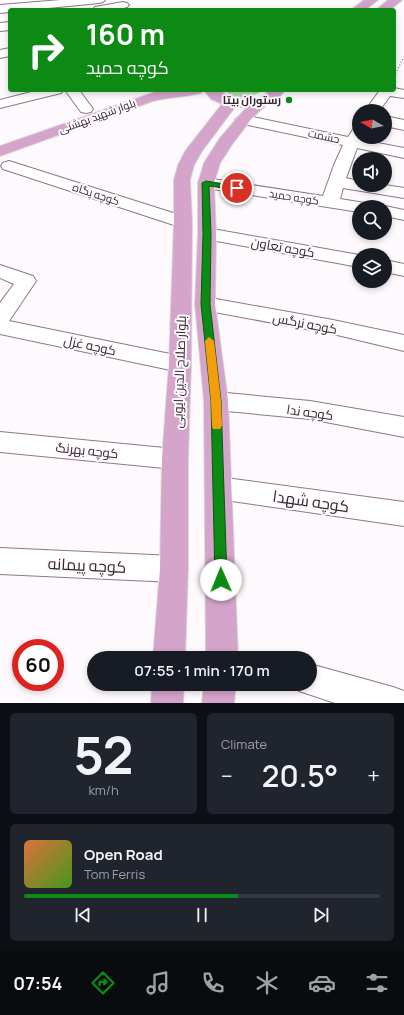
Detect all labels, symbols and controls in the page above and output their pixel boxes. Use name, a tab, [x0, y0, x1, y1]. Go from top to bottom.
text: 160 m	[86, 15, 165, 53]
icon: right	[20, 24, 72, 76]
text: کوچه حمید	[86, 55, 169, 79]
place label: رستوران بیتا	[223, 92, 281, 108]
street label: بلوار شهید بهشتی	[56, 95, 138, 136]
marker: رستوران بیتا	[284, 95, 294, 105]
north arrow	[352, 104, 392, 144]
map controls	[352, 104, 392, 288]
street label: حشمت	[307, 125, 341, 146]
button: sound	[352, 152, 392, 192]
pin	[220, 171, 254, 205]
icon: arrive	[226, 177, 248, 199]
street label: کوچه پگاه	[71, 179, 122, 208]
street label: کوچه حمید	[268, 185, 320, 208]
button: search	[352, 200, 392, 240]
street label: کوچه تعاون	[250, 233, 316, 262]
button: layers	[352, 248, 392, 288]
street label: کوچه نرگس	[271, 308, 339, 339]
street label: بلوار صلاح الدین ایوبی	[168, 315, 190, 429]
street label: کوچه غزل	[62, 331, 118, 360]
street label: کوچه ندا	[285, 400, 334, 425]
street label: کوچه بهرنگ	[55, 438, 119, 463]
street label: کوچه شهدا	[271, 485, 351, 518]
street label: کوچه پیمانه	[47, 552, 127, 579]
position arrow	[200, 559, 242, 601]
speed limit sign: 60	[12, 639, 64, 691]
text: 07:55 · 1 min · 170 m	[134, 660, 270, 681]
text: 52	[73, 719, 134, 790]
text: Climate	[221, 735, 267, 753]
text: 20.5°	[262, 755, 338, 796]
text: −	[221, 761, 233, 791]
text: +	[367, 761, 380, 791]
text: km/h	[88, 781, 119, 799]
text: Open Road	[84, 844, 163, 865]
text: Tom Ferris	[84, 865, 145, 883]
icon: previous	[72, 904, 94, 926]
icon: pause	[191, 904, 213, 926]
icon: next	[310, 904, 332, 926]
icon: directions	[89, 969, 117, 997]
icon: music	[144, 969, 172, 997]
icon: phone	[199, 969, 227, 997]
icon: climate	[253, 969, 281, 997]
icon: car	[308, 969, 336, 997]
icon: filters	[363, 969, 391, 997]
text: 07:54	[13, 971, 62, 995]

